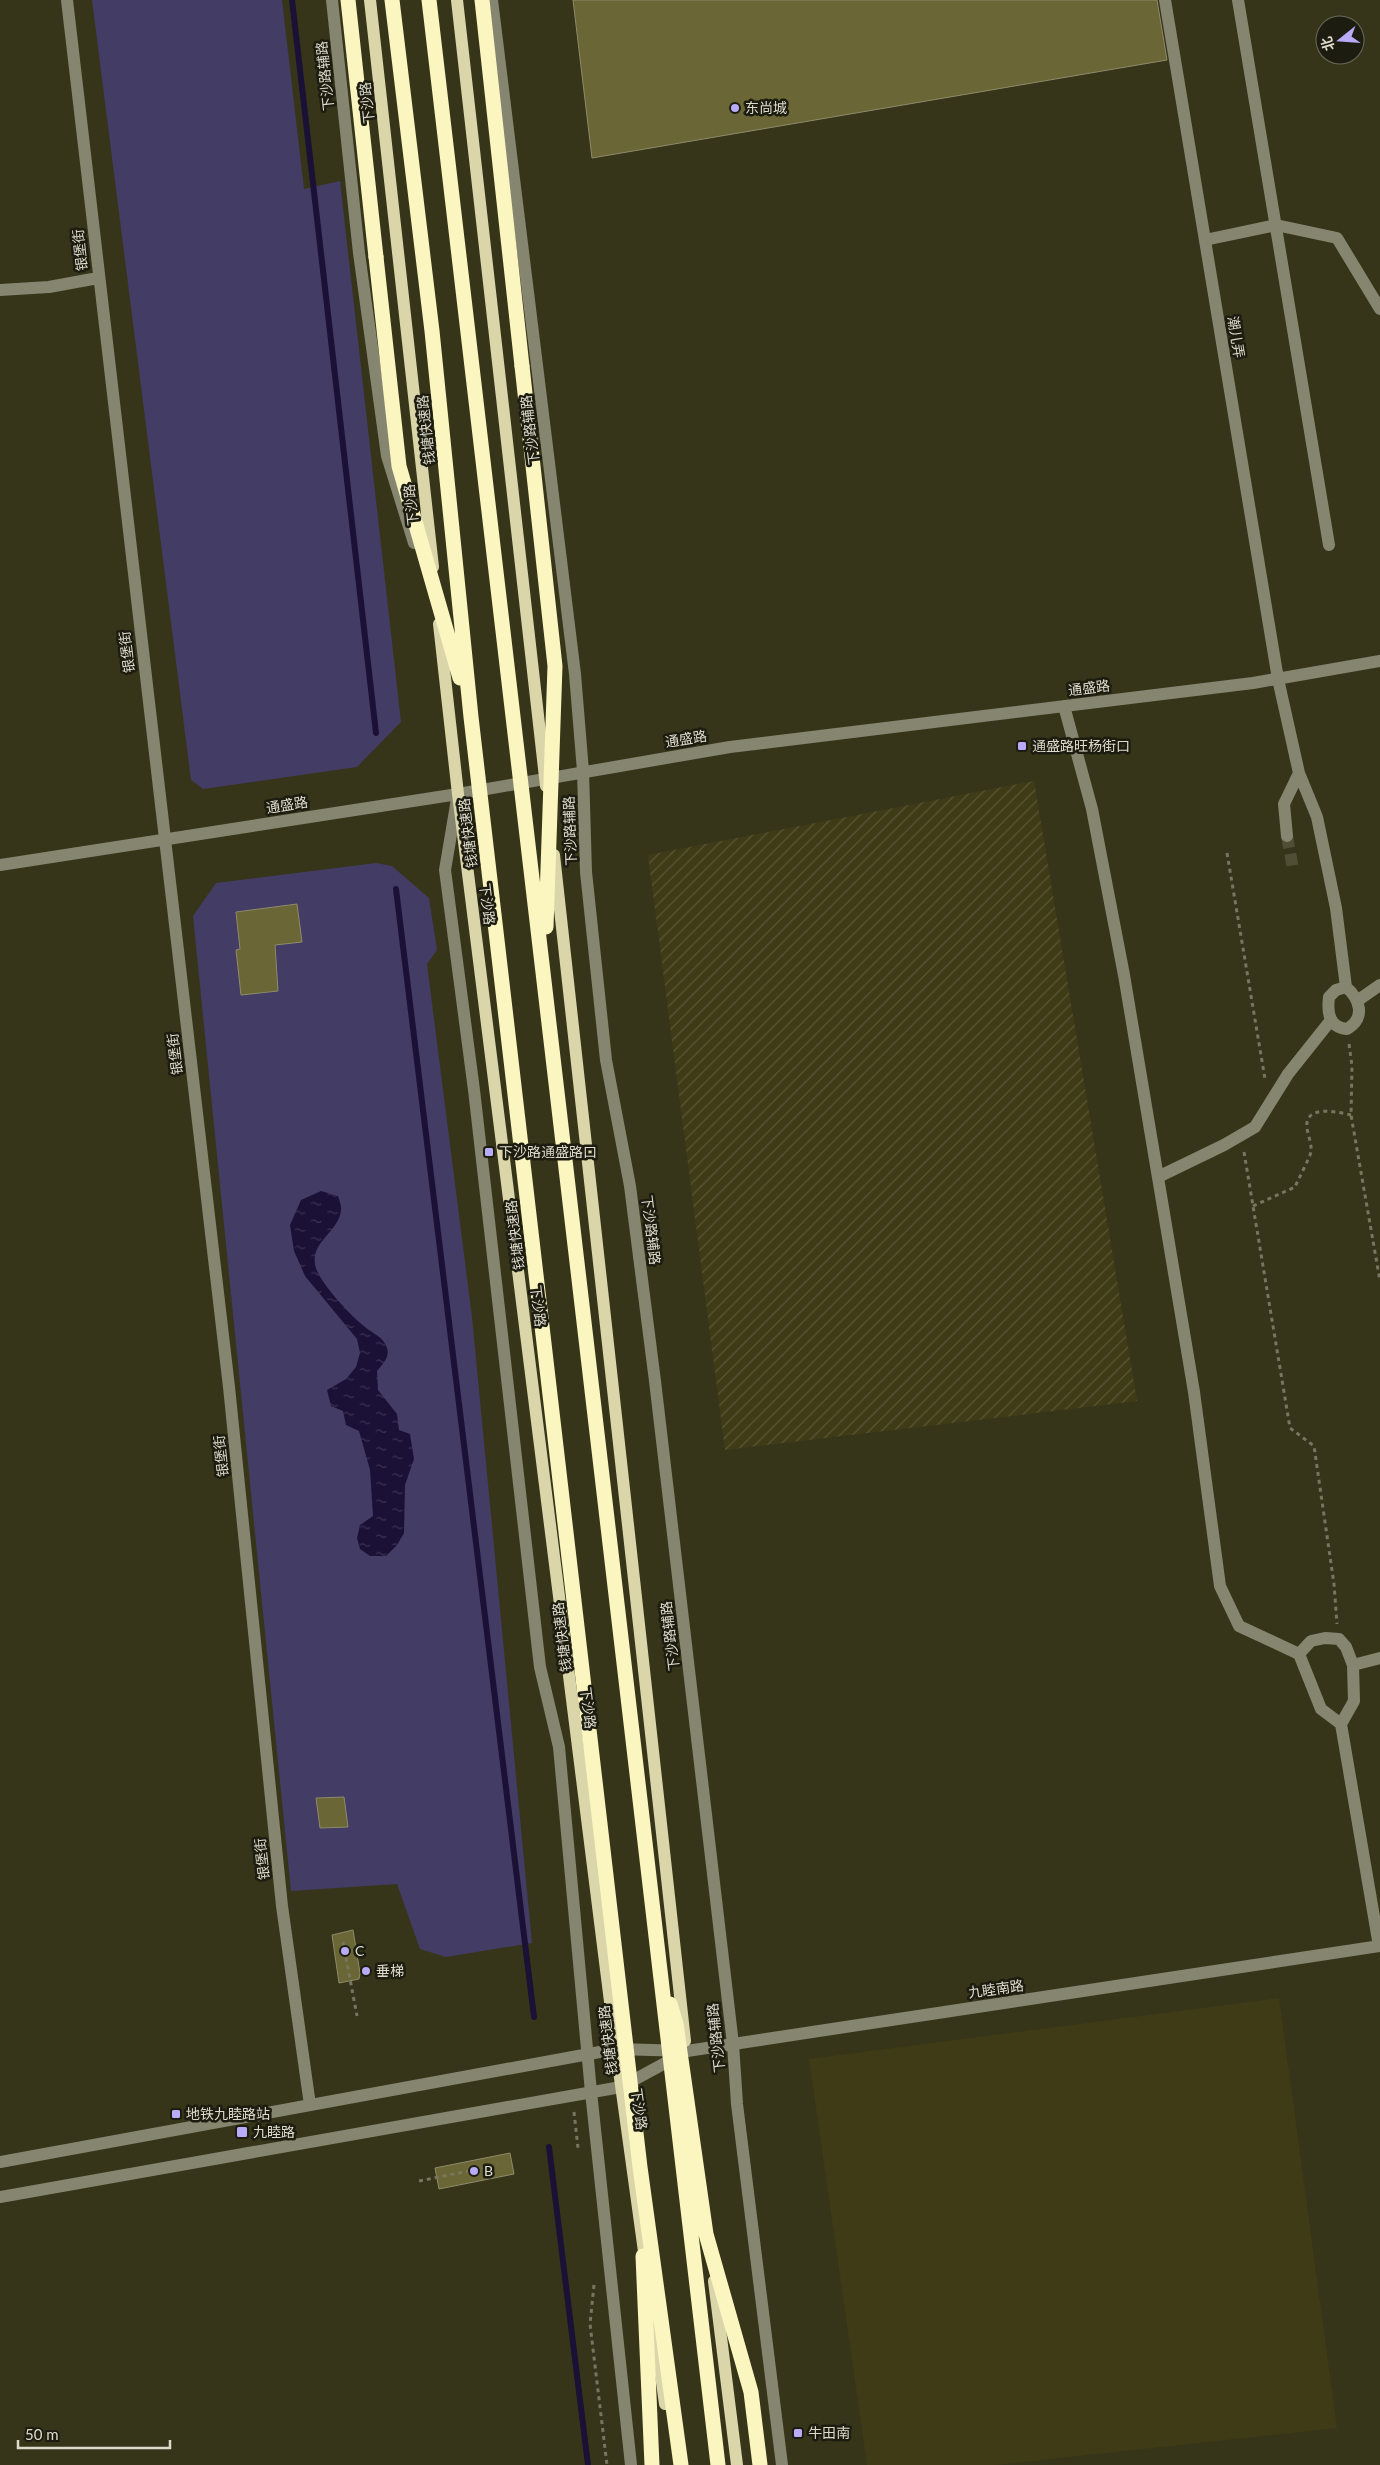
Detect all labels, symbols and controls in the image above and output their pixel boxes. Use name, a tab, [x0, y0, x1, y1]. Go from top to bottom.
north arrow	[1315, 15, 1365, 65]
text: 北	[1317, 35, 1337, 53]
street label: 下沙路辅路	[312, 40, 337, 112]
street label: 下沙路	[356, 81, 377, 125]
place label: 东尚城	[745, 99, 787, 116]
marker: 东尚城	[729, 102, 741, 114]
street label: 银堡街	[69, 228, 90, 272]
street label: 潮儿弄	[1225, 315, 1248, 359]
street label: 钱塘快速路	[413, 394, 438, 466]
street label: 下沙路辅路	[517, 394, 542, 466]
street label: 下沙路	[400, 483, 421, 527]
street label: 银堡街	[116, 630, 137, 674]
street label: 通盛路	[1067, 677, 1111, 698]
street label: 通盛路	[664, 727, 708, 750]
place label: 通盛路旺杨街口	[1032, 737, 1130, 754]
marker: 通盛路旺杨街口	[1016, 740, 1028, 752]
street label: 通盛路	[265, 793, 309, 816]
street label: 下沙路辅路	[560, 796, 579, 866]
street label: 钱塘快速路	[455, 797, 480, 869]
street label: 下沙路	[477, 882, 498, 926]
street label: 银堡街	[164, 1032, 185, 1076]
place label: 下沙路通盛路口	[499, 1143, 597, 1160]
marker: 下沙路通盛路口	[483, 1146, 495, 1158]
street label: 下沙路辅路	[639, 1194, 664, 1266]
street label: 钱塘快速路	[502, 1199, 527, 1271]
street label: 下沙路	[528, 1284, 549, 1328]
street label: 银堡街	[210, 1434, 231, 1478]
street label: 下沙路辅路	[657, 1600, 682, 1672]
street label: 钱塘快速路	[549, 1601, 574, 1673]
street label: 下沙路	[578, 1686, 599, 1730]
street label: 银堡街	[251, 1837, 272, 1881]
place label: C	[355, 1942, 365, 1959]
marker: C	[339, 1945, 351, 1957]
place label: 垂梯	[376, 1962, 404, 1979]
marker: 垂梯	[360, 1965, 372, 1977]
street label: 九睦南路	[967, 1976, 1025, 2001]
street label: 下沙路辅路	[703, 2002, 728, 2074]
street label: 钱塘快速路	[595, 2004, 620, 2076]
street label: 下沙路	[628, 2087, 651, 2131]
place label: 地铁九睦路站	[186, 2105, 270, 2122]
marker: 地铁九睦路站	[170, 2108, 182, 2120]
place label: 九睦路	[253, 2123, 295, 2140]
marker: 九睦路	[235, 2125, 249, 2139]
place label: B	[484, 2162, 493, 2179]
marker: B	[468, 2165, 480, 2177]
scale bar	[18, 2418, 170, 2450]
place label: 牛田南	[808, 2424, 850, 2441]
text: 50 m	[25, 2425, 59, 2443]
marker: 牛田南	[792, 2427, 804, 2439]

